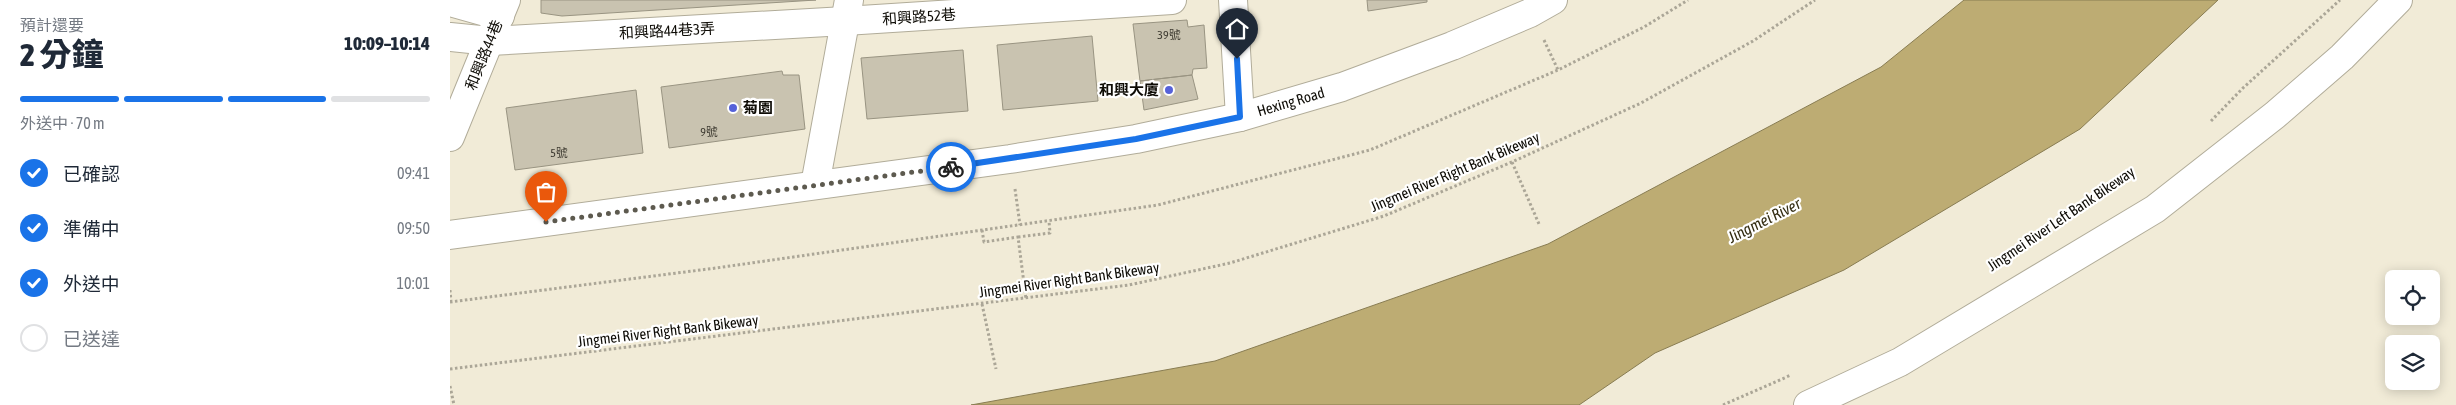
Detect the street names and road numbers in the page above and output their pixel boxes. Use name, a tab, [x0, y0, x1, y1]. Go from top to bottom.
street label: 和興路52巷	[881, 5, 957, 28]
street label: 和興路44巷	[462, 17, 505, 92]
street label: 和興路44巷3弄	[619, 19, 715, 42]
street label: Hexing Road	[1255, 84, 1326, 120]
street label: Jingmei River Right Bank Bikeway	[1368, 128, 1542, 215]
street label: Jingmei River Left Bank Bikeway	[1984, 163, 2138, 274]
street label: Jingmei River Right Bank Bikeway	[978, 258, 1160, 301]
street label: Jingmei River Right Bank Bikeway	[577, 311, 759, 350]

